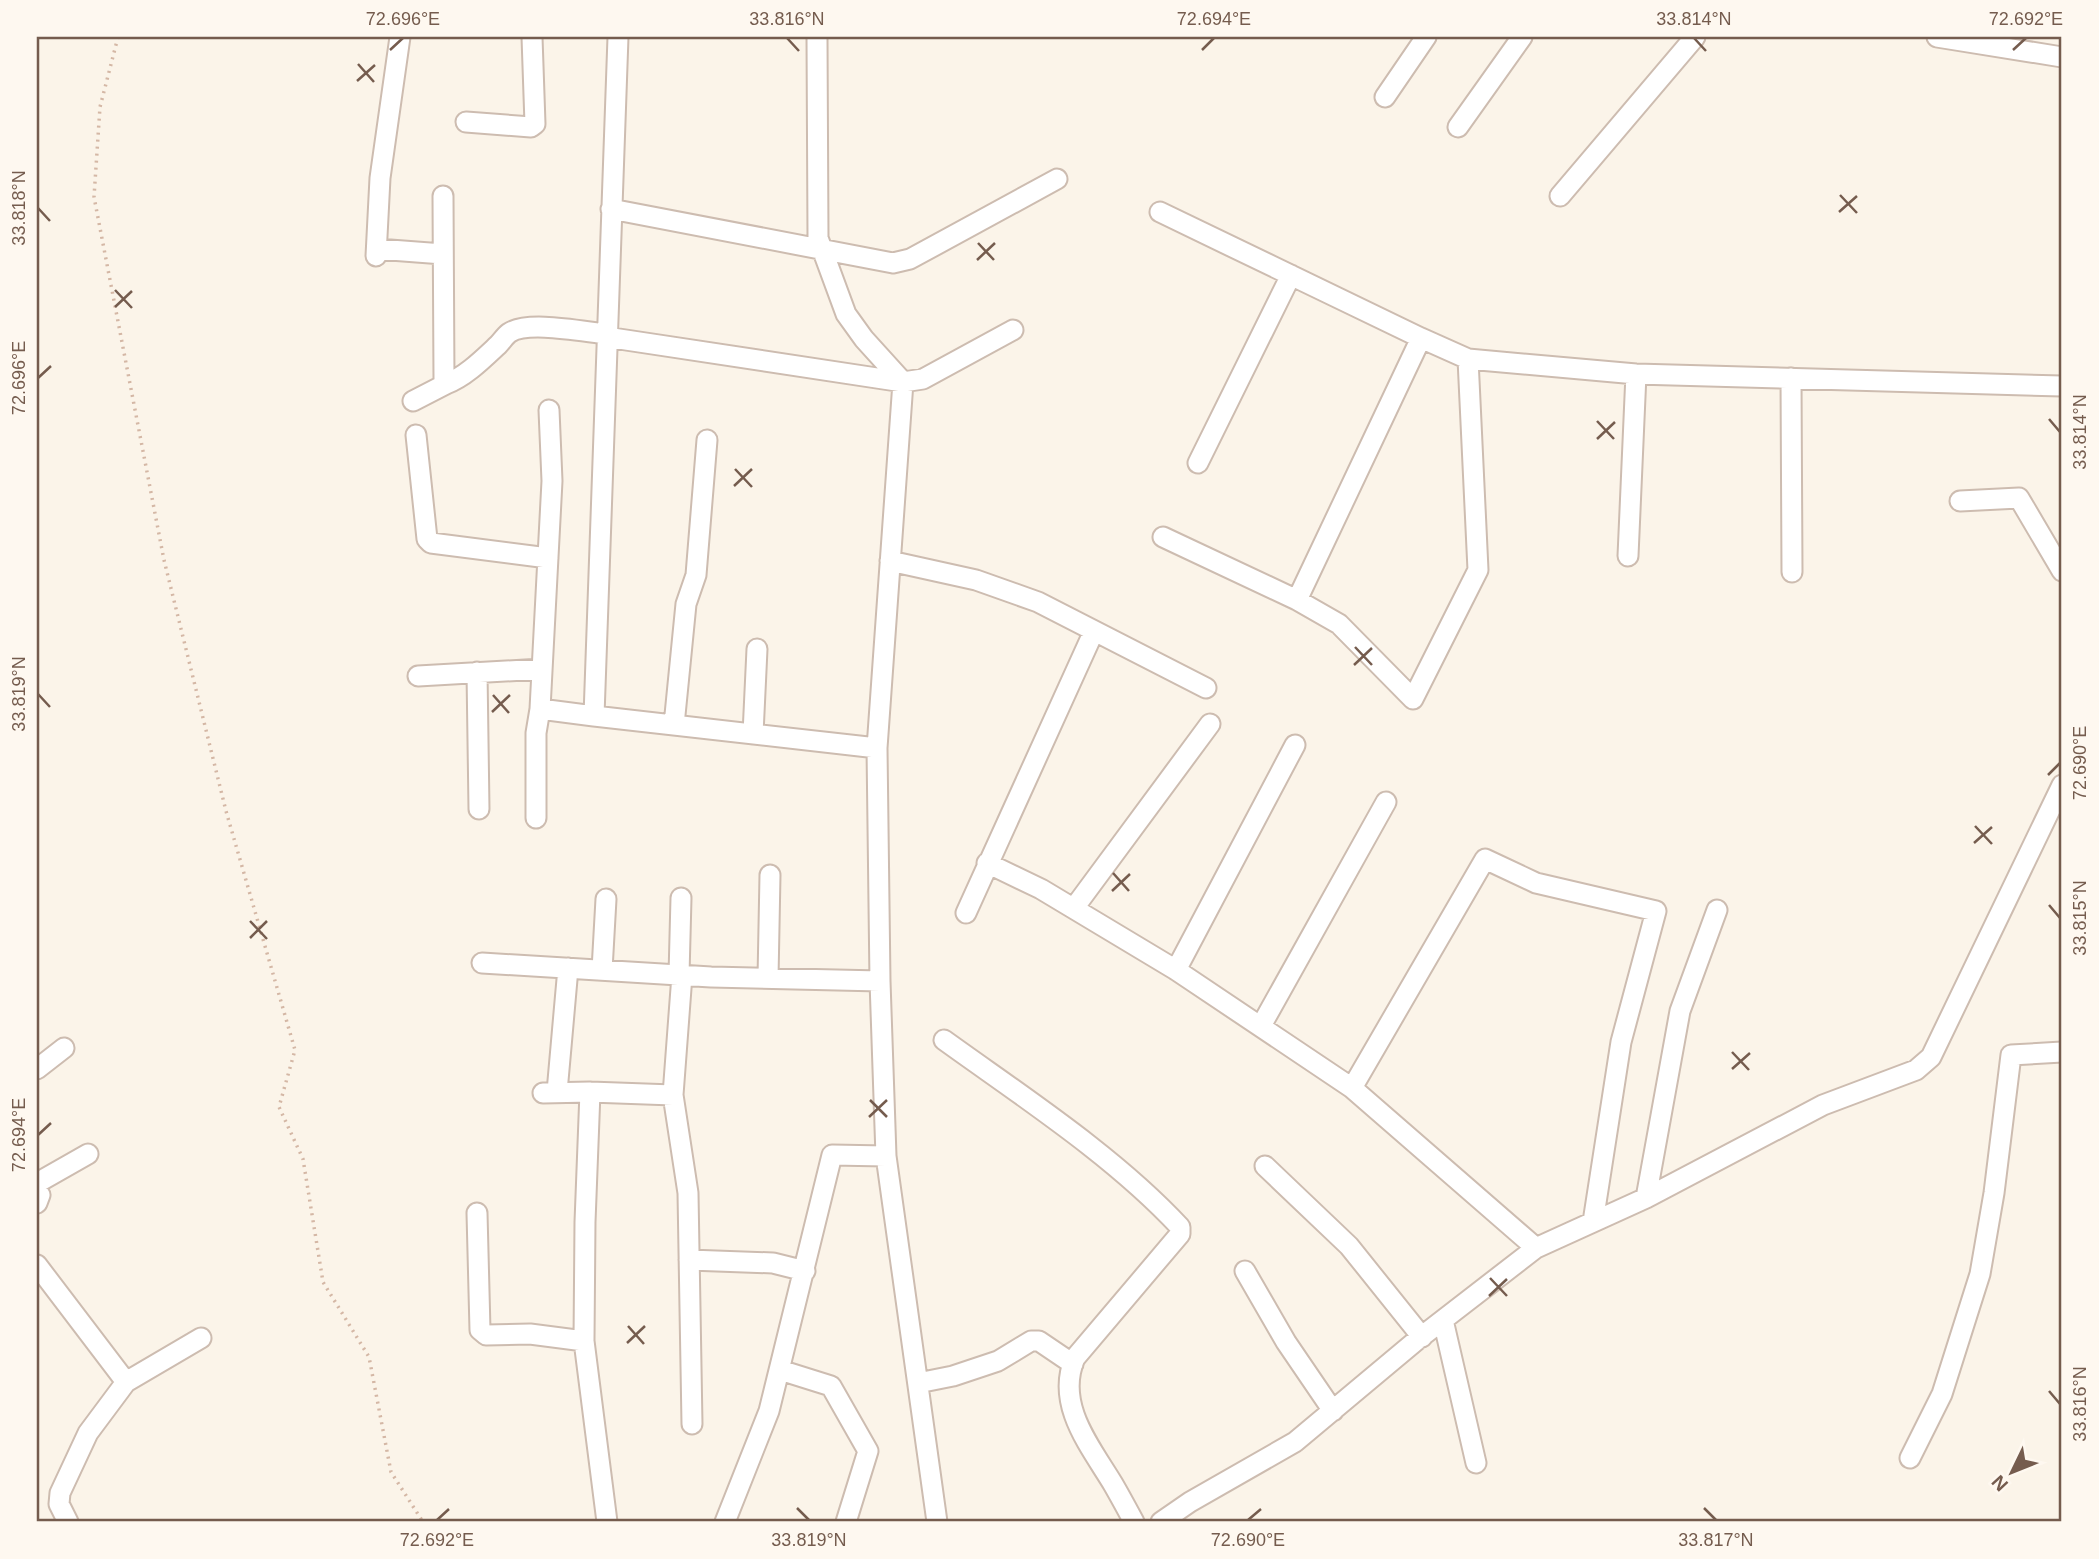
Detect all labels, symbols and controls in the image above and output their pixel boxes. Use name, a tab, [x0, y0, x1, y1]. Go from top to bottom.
text: 72.696°E	[366, 9, 440, 29]
text: 33.816°N	[749, 9, 825, 29]
text: 72.694°E	[1177, 9, 1251, 29]
text: 33.814°N	[1656, 9, 1732, 29]
text: 72.692°E	[1989, 9, 2063, 29]
text: 33.818°N	[9, 170, 29, 246]
text: 72.696°E	[9, 341, 29, 415]
text: 33.814°N	[2070, 394, 2090, 470]
text: 33.819°N	[9, 656, 29, 732]
text: 72.690°E	[2070, 726, 2090, 800]
text: 33.815°N	[2070, 880, 2090, 956]
text: 72.694°E	[9, 1098, 29, 1172]
text: 33.816°N	[2070, 1366, 2090, 1442]
north arrow	[1976, 1436, 2046, 1506]
text: N	[1988, 1471, 2012, 1495]
text: 72.692°E	[400, 1530, 474, 1550]
text: 33.819°N	[771, 1530, 847, 1550]
text: 72.690°E	[1211, 1530, 1285, 1550]
text: 33.817°N	[1678, 1530, 1754, 1550]

